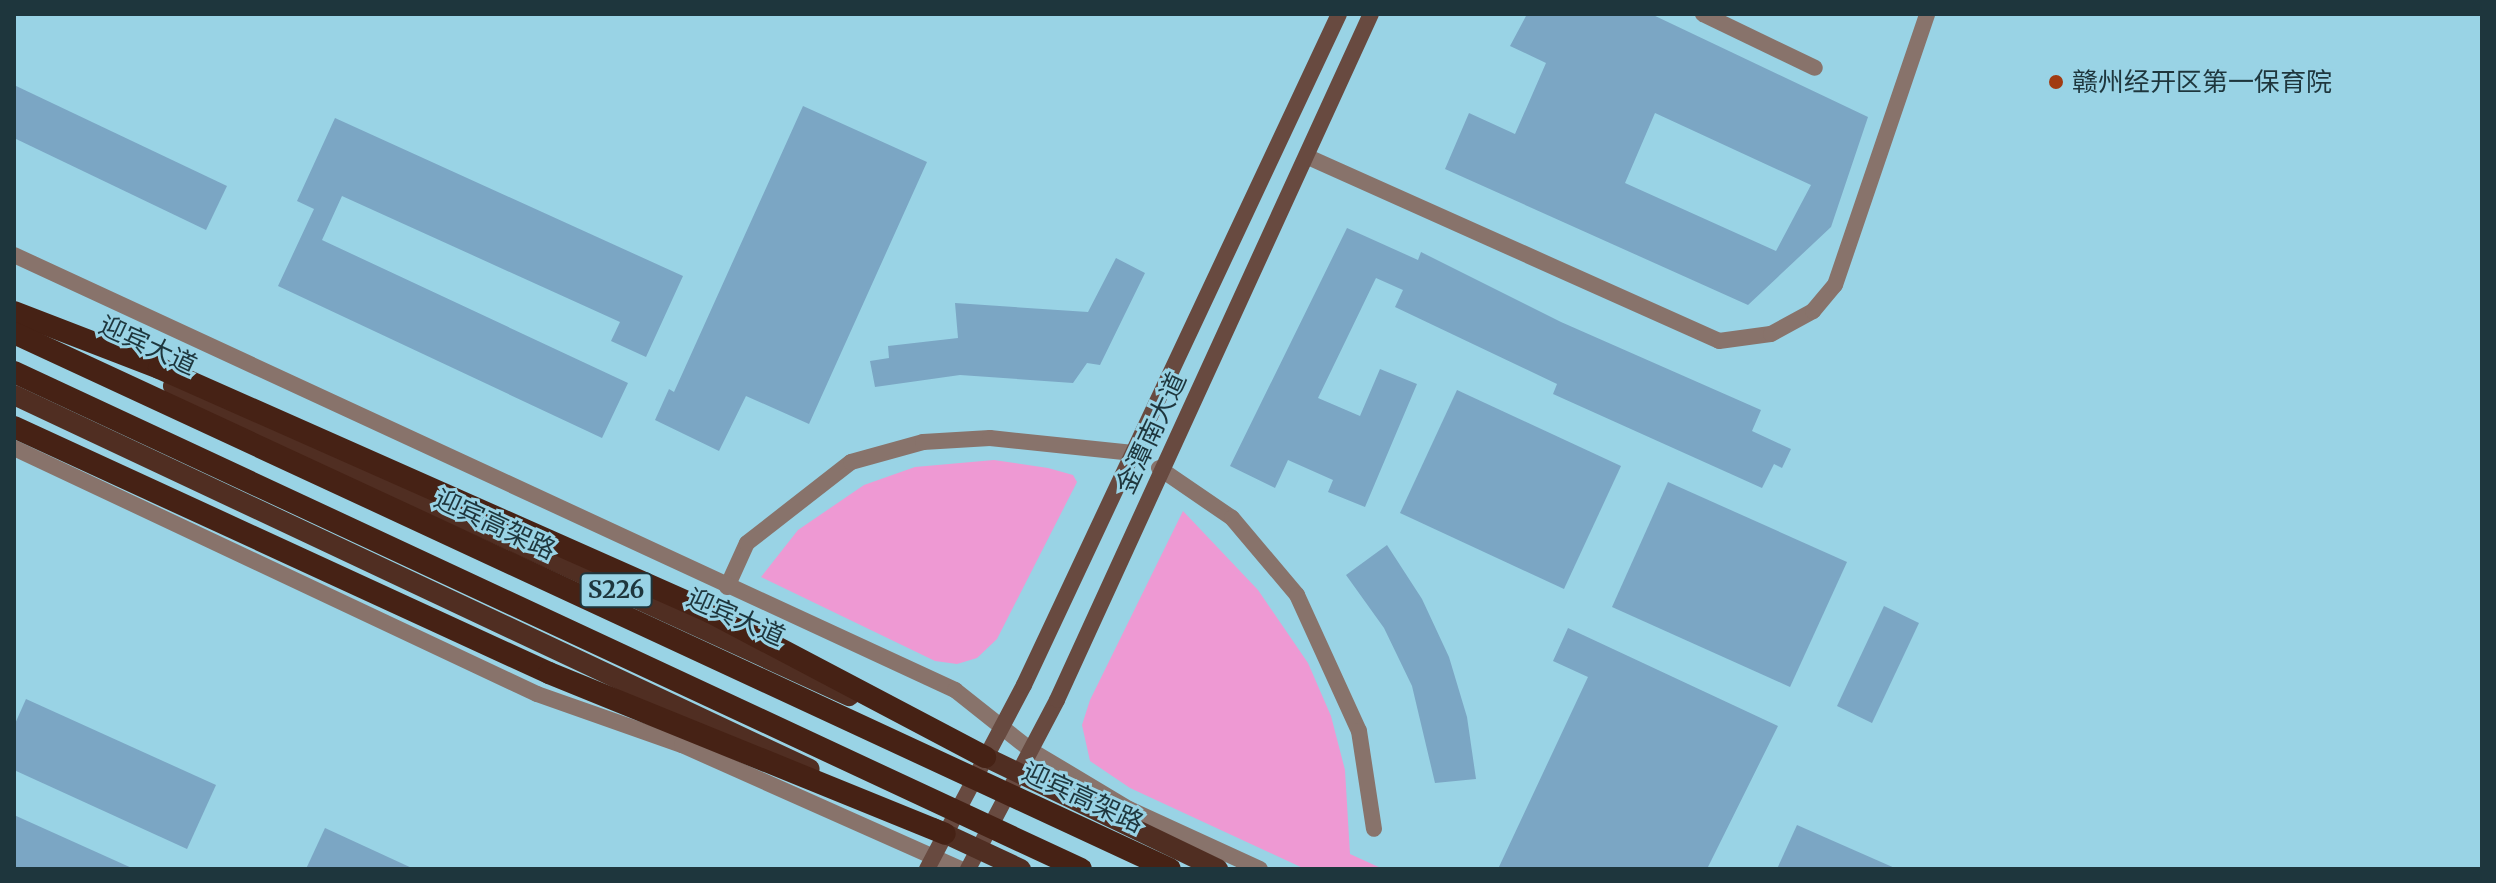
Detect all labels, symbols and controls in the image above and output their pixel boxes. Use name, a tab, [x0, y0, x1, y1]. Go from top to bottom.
place label: 赣州经开区第一保育院	[2072, 66, 2332, 98]
marker: 赣州经开区第一保育院	[2047, 73, 2065, 91]
street label: 迎宾大道	[94, 309, 202, 381]
street label: 金潭南大道	[1109, 367, 1193, 499]
street label: 迎宾高架路	[429, 482, 561, 566]
road number: S226	[578, 570, 654, 610]
street label: 迎宾大道	[682, 582, 790, 652]
street label: 迎宾高架路	[1017, 755, 1149, 839]

